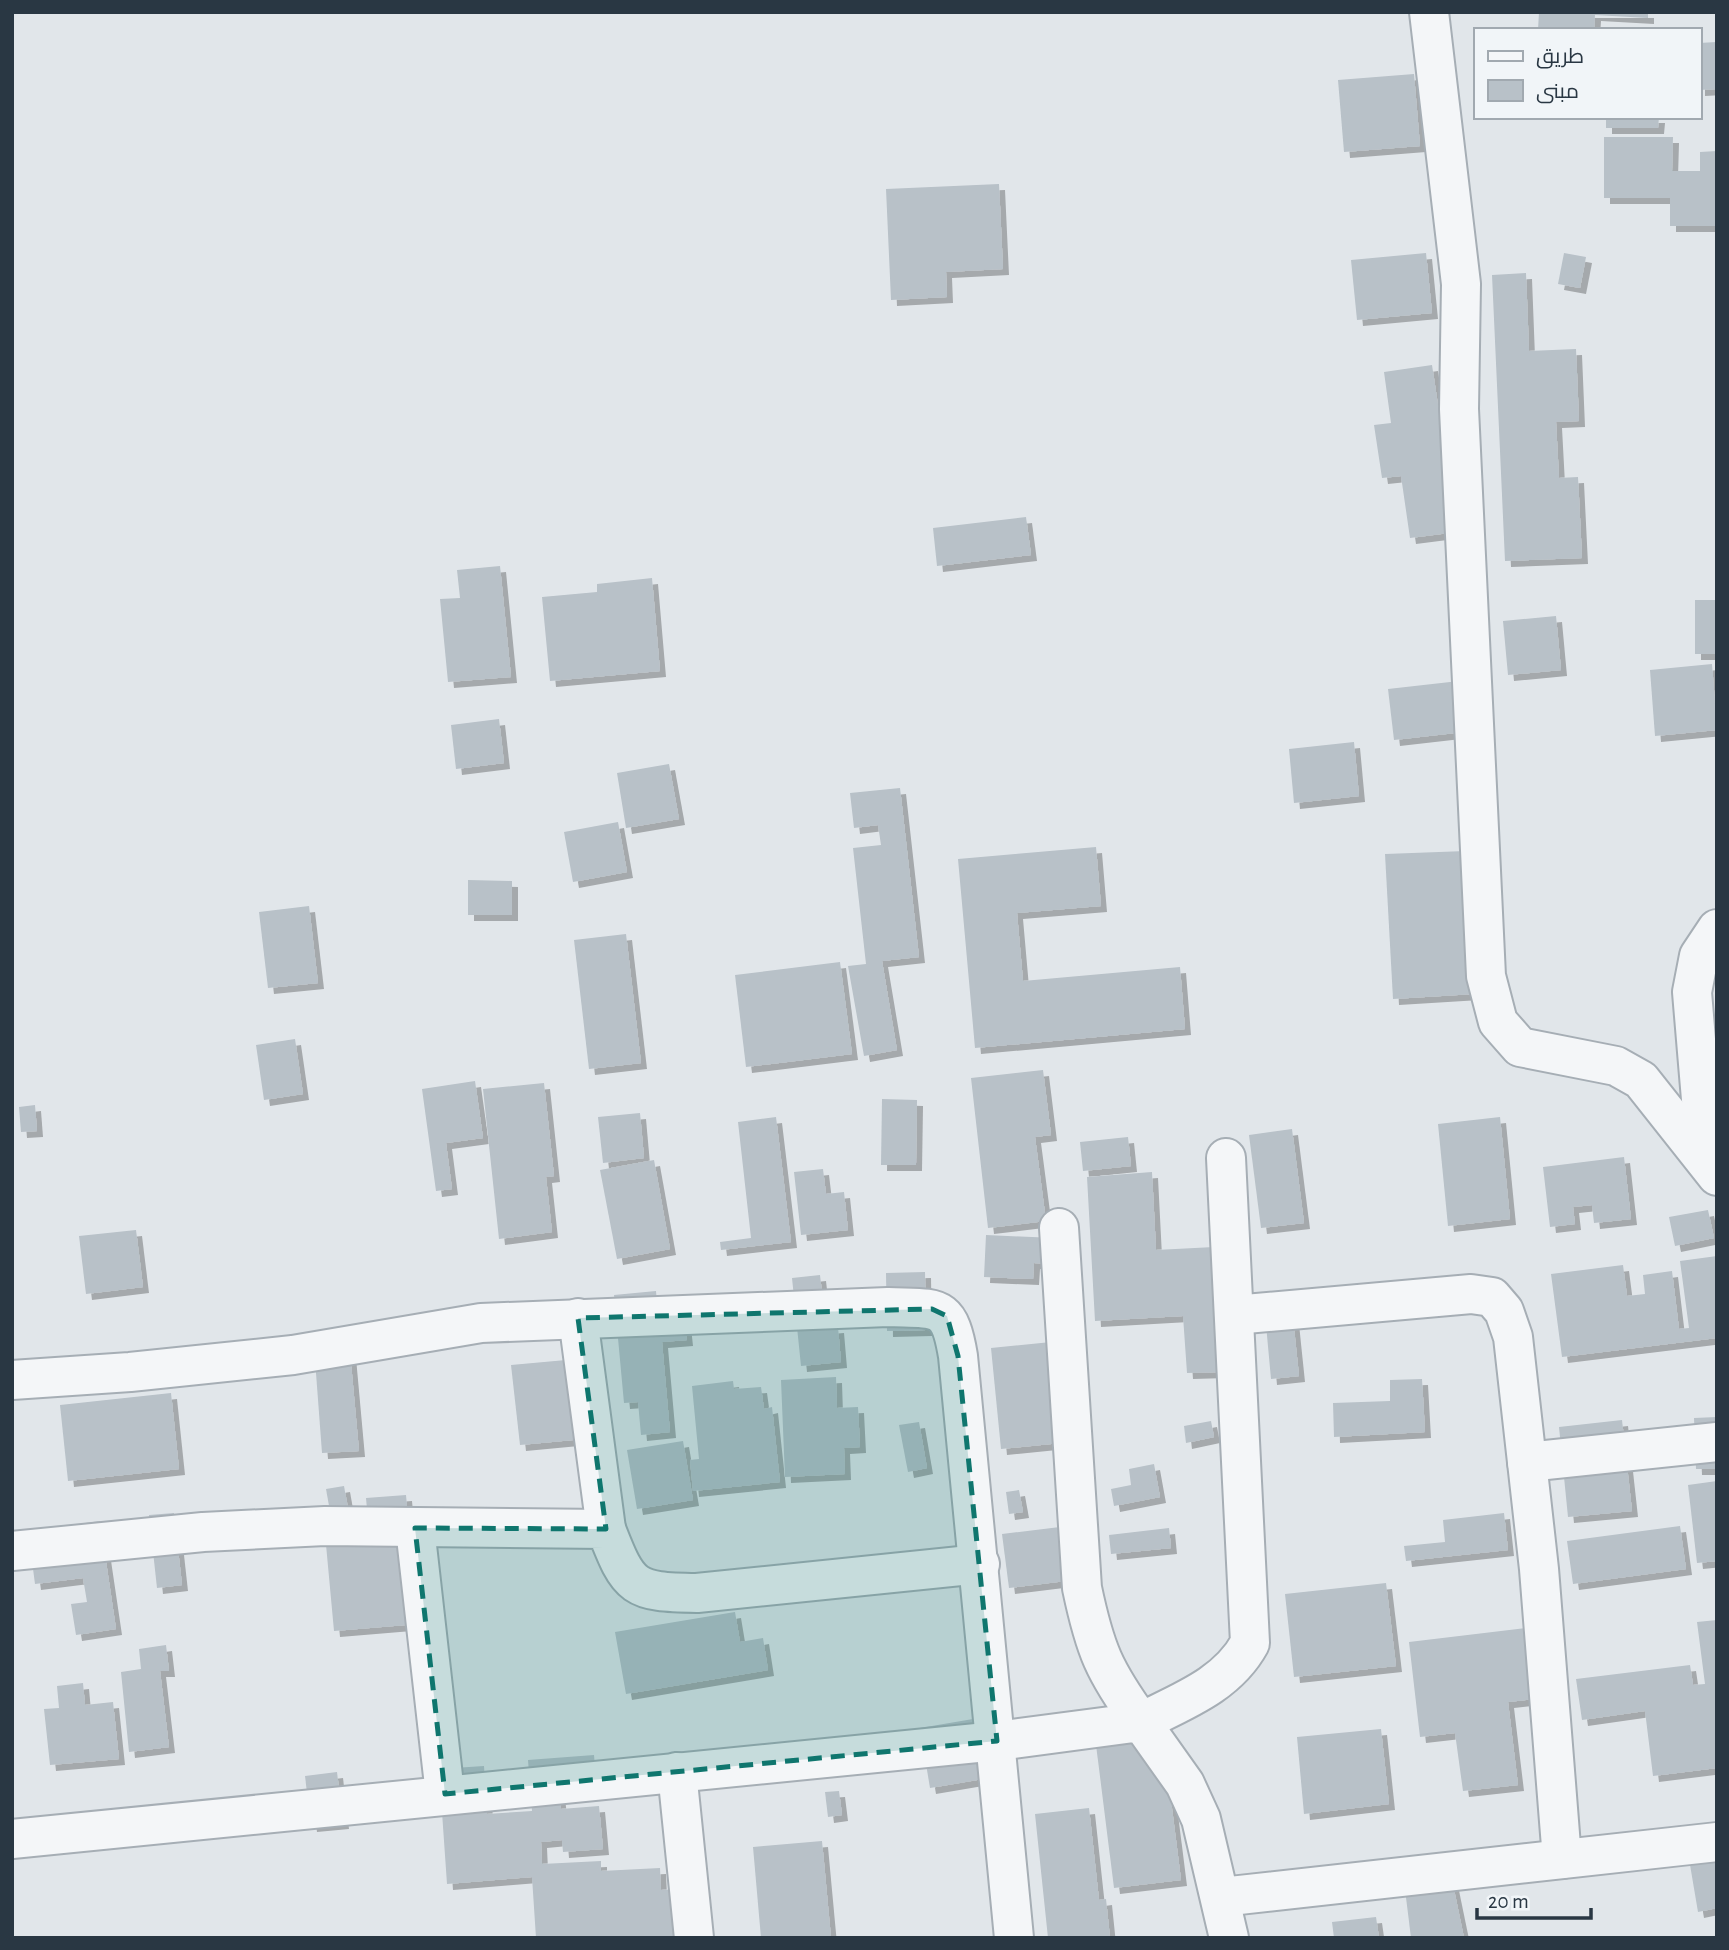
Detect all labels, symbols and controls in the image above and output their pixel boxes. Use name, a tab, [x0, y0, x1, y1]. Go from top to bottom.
legend	[1474, 28, 1701, 119]
text: طريق	[1536, 46, 1584, 69]
text: مبنى	[1536, 81, 1579, 104]
scale bar	[1477, 1876, 1591, 1920]
text: 20 m	[1488, 1891, 1529, 1912]

